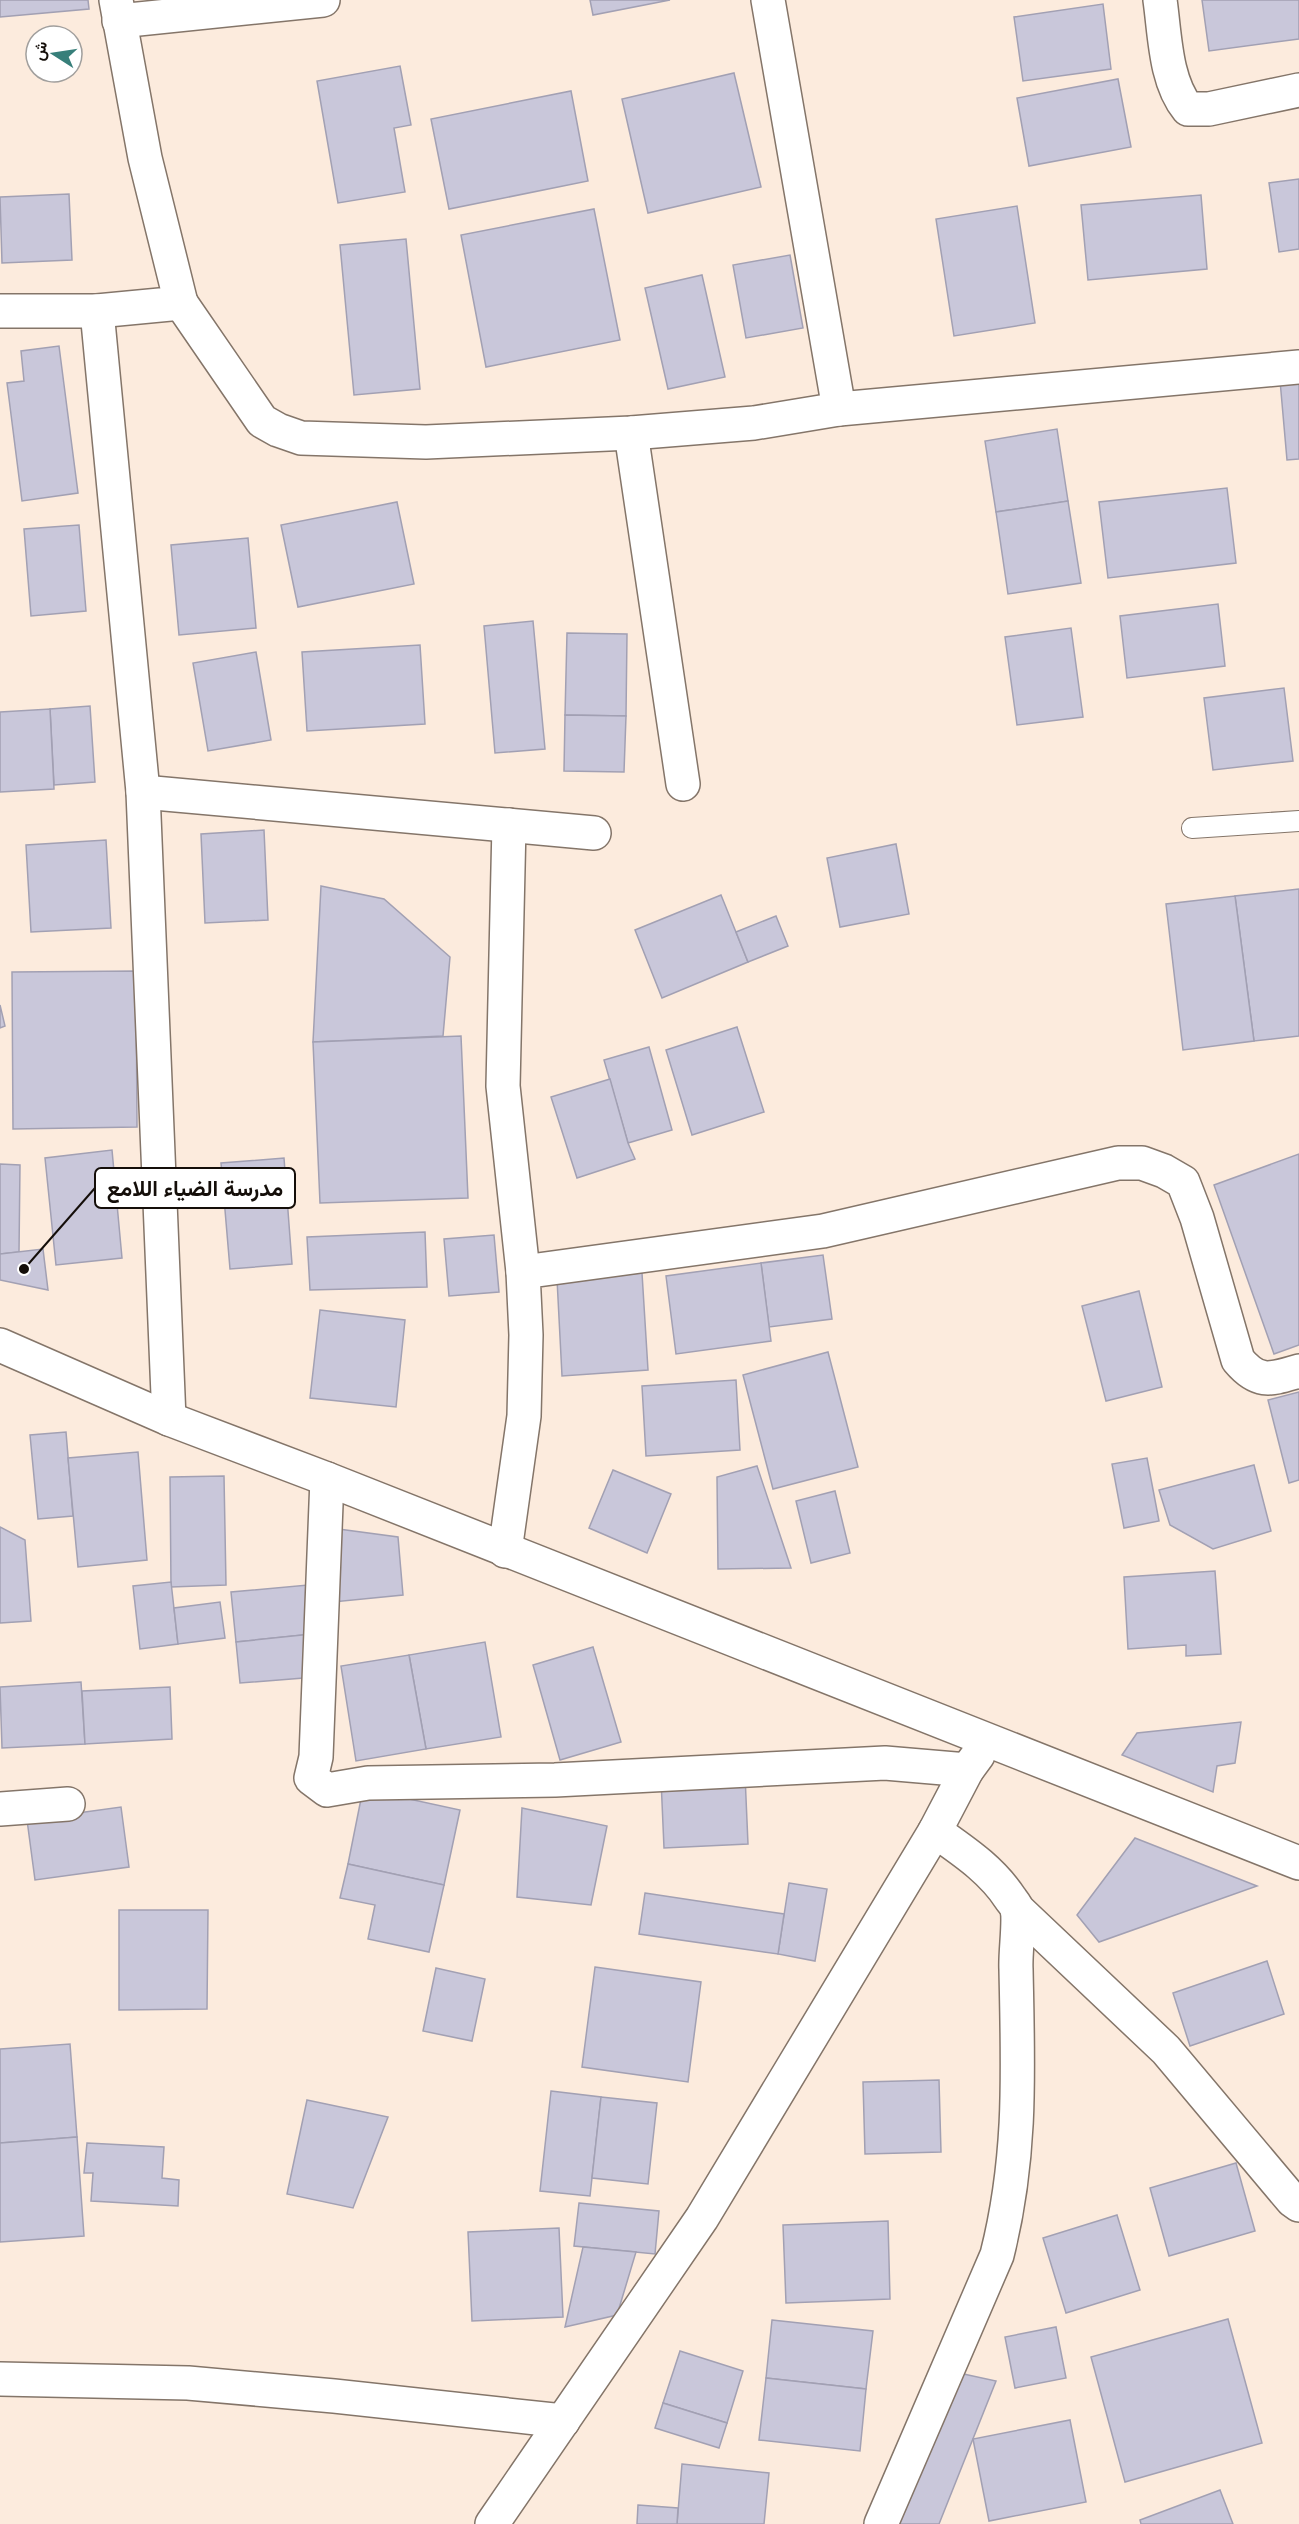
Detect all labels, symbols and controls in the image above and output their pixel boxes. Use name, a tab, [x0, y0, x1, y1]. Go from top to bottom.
north arrow	[24, 24, 84, 84]
text: ش	[27, 39, 54, 63]
callout: مدرسة الضياء اللامع	[95, 1168, 295, 1208]
text: مدرسة الضياء اللامع	[107, 1173, 283, 1206]

